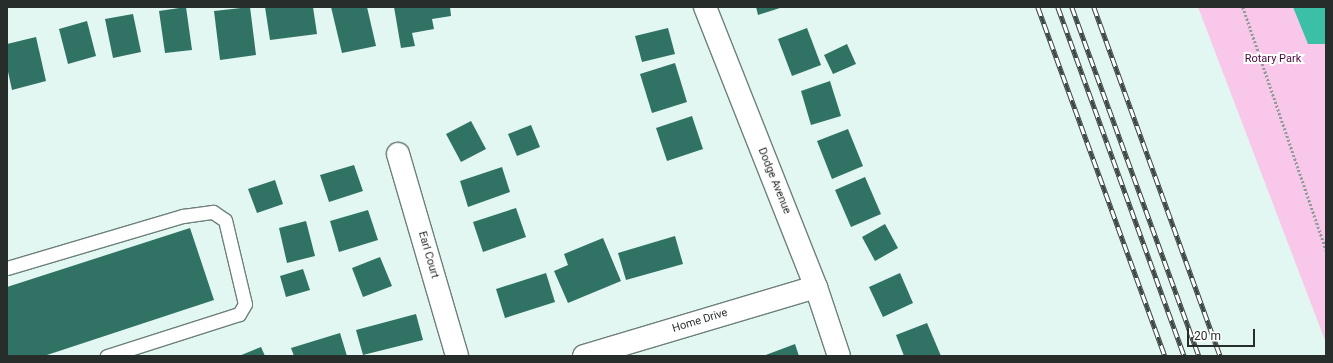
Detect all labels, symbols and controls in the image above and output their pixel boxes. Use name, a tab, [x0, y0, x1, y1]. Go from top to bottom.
park label: Rotary Park	[1245, 52, 1301, 66]
street label: Dodge Avenue	[755, 146, 793, 216]
street label: Earl Court	[415, 230, 441, 280]
street label: Home Drive	[671, 306, 729, 336]
scale bar	[1189, 321, 1257, 347]
text: 20 m	[1194, 329, 1221, 343]

